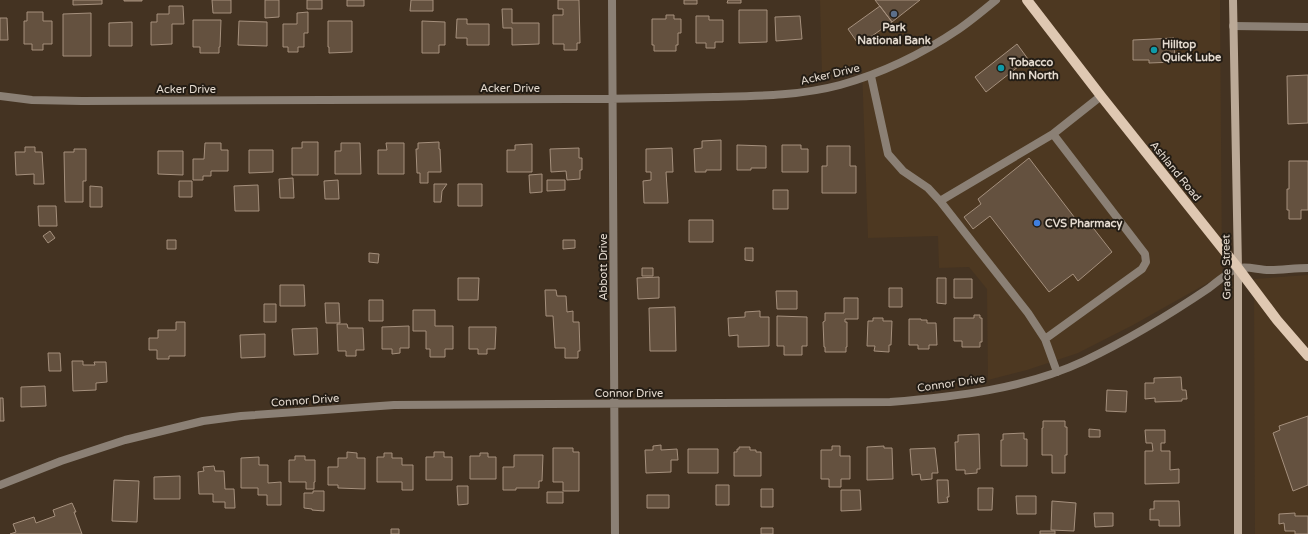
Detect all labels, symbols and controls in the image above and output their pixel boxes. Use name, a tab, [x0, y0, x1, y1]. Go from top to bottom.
marker: Park National Bank	[889, 9, 899, 19]
place label: Park National Bank	[857, 21, 931, 47]
place label: Hilltop Quick Lube	[1162, 38, 1222, 64]
marker: Hilltop Quick Lube	[1149, 45, 1159, 55]
place label: Tobacco Inn North	[1008, 56, 1059, 82]
street label: Acker Drive	[799, 61, 861, 88]
marker: Tobacco Inn North	[996, 63, 1006, 73]
street label: Acker Drive	[480, 82, 540, 95]
street label: Acker Drive	[156, 83, 216, 96]
street label: Ashland Road	[1148, 139, 1204, 204]
place label: CVS Pharmacy	[1045, 217, 1122, 231]
marker: CVS Pharmacy	[1032, 218, 1042, 228]
street label: Abbott Drive	[597, 233, 610, 301]
street label: Grace Street	[1219, 234, 1234, 300]
street label: Connor Drive	[916, 372, 986, 395]
street label: Connor Drive	[595, 387, 663, 400]
street label: Connor Drive	[270, 392, 340, 409]

